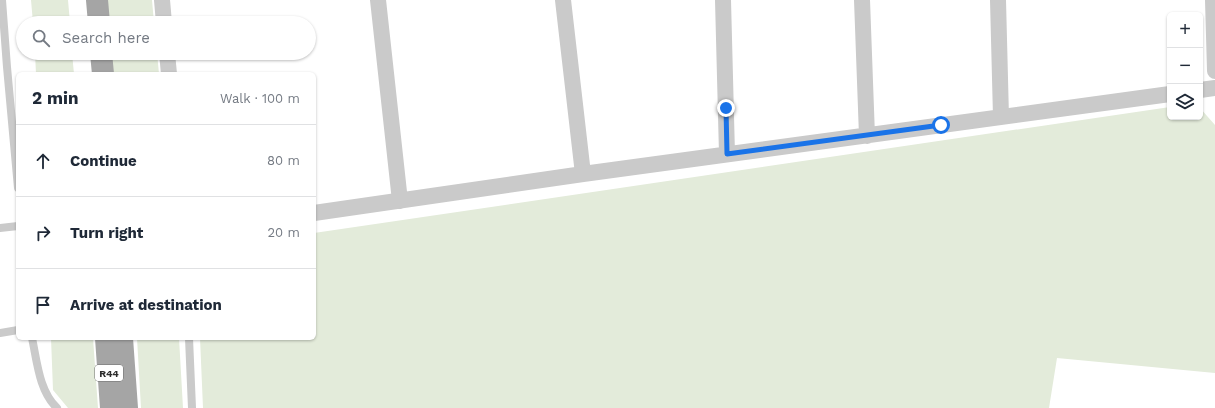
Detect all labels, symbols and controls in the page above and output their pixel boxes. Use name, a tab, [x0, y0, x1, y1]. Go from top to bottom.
map controls	[1167, 12, 1203, 120]
button: +	[1167, 12, 1203, 48]
search box	[16, 16, 316, 60]
icon: search	[30, 27, 52, 49]
text: Search here	[62, 29, 150, 47]
button: −	[1167, 48, 1203, 84]
button: layers	[1167, 84, 1203, 120]
text: 2 min	[32, 88, 78, 108]
text: Walk · 100 m	[220, 91, 300, 106]
route end	[717, 99, 735, 117]
route start	[932, 116, 950, 134]
icon: ahead	[32, 150, 54, 172]
text: Continue	[70, 152, 137, 170]
text: 80 m	[267, 153, 300, 168]
icon: right	[32, 222, 54, 244]
text: Turn right	[70, 224, 143, 242]
text: 20 m	[268, 225, 300, 240]
icon: arrive	[32, 294, 54, 316]
text: Arrive at destination	[70, 296, 222, 314]
road number: R44	[95, 365, 123, 381]

